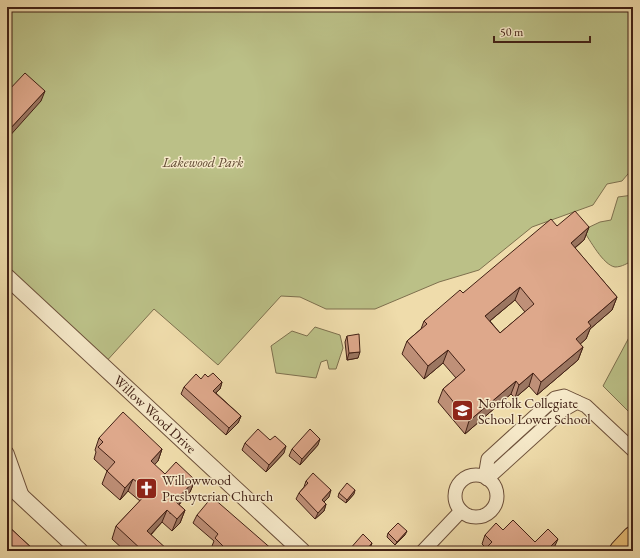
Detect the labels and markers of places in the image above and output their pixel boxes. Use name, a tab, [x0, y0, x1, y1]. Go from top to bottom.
place label: Norfolk Collegiate School Lower School	[478, 394, 591, 428]
school or university icon: Norfolk Collegiate School Lower School	[450, 398, 476, 424]
place label: Willowwood Presbyterian Church	[162, 471, 273, 505]
church icon: Willowwood Presbyterian Church	[133, 475, 159, 501]

